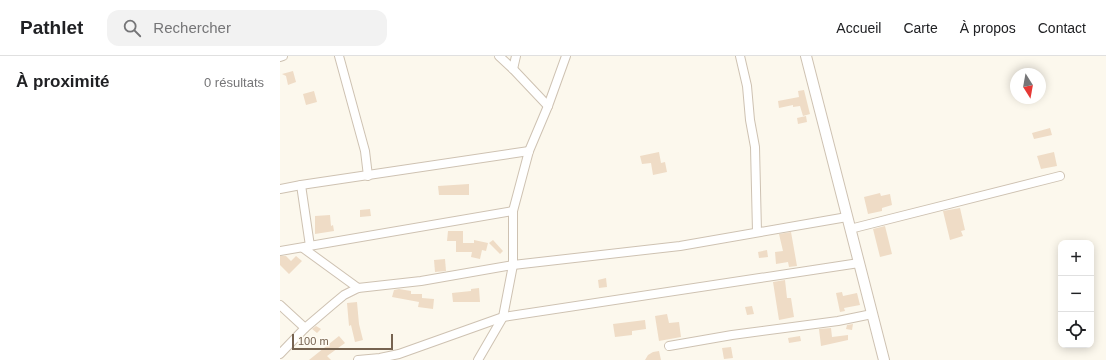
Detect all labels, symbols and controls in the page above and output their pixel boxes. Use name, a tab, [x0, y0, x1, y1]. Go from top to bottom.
search box	[107, 10, 387, 46]
text: Pathlet	[20, 17, 83, 38]
icon: search	[121, 17, 143, 39]
text: Rechercher	[153, 19, 231, 36]
text: Accueil	[836, 20, 881, 36]
text: Carte	[903, 20, 938, 36]
text: À propos	[960, 20, 1016, 36]
text: Contact	[1038, 20, 1086, 36]
north arrow	[1010, 68, 1046, 104]
text: À proximité	[16, 72, 110, 91]
text: 0 résultats	[204, 75, 264, 90]
map controls	[1058, 240, 1094, 348]
button: +	[1058, 240, 1094, 276]
button: −	[1058, 276, 1094, 312]
button: locate	[1058, 312, 1094, 348]
scale bar	[292, 332, 393, 351]
text: 100 m	[298, 335, 329, 347]

